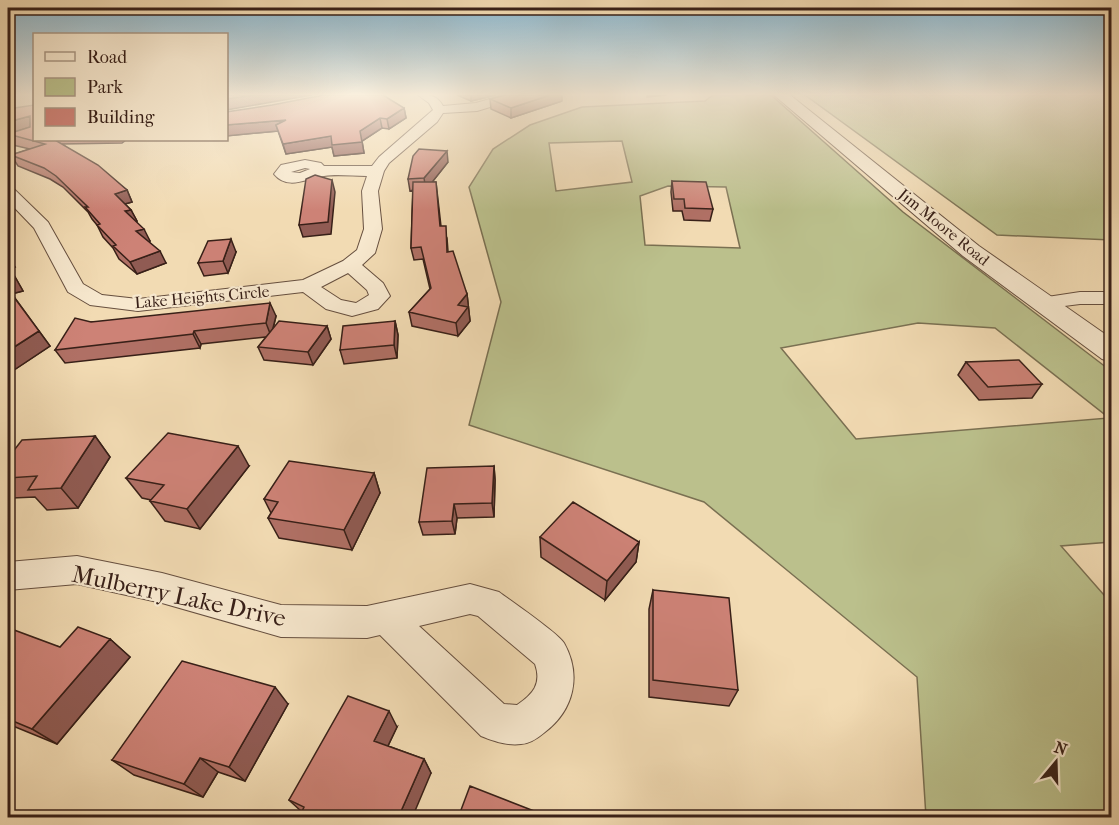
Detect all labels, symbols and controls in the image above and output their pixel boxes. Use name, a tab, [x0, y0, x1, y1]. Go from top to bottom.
legend	[33, 33, 228, 141]
text: Road	[87, 47, 127, 68]
text: Park	[87, 77, 124, 98]
text: Building	[87, 107, 155, 128]
street label: Jim Moore Road	[893, 183, 994, 270]
street label: Lake Heights Circle	[134, 282, 270, 312]
street label: Mulberry Lake Drive	[70, 560, 289, 632]
north arrow	[1026, 732, 1086, 792]
text: N	[1052, 737, 1070, 760]

